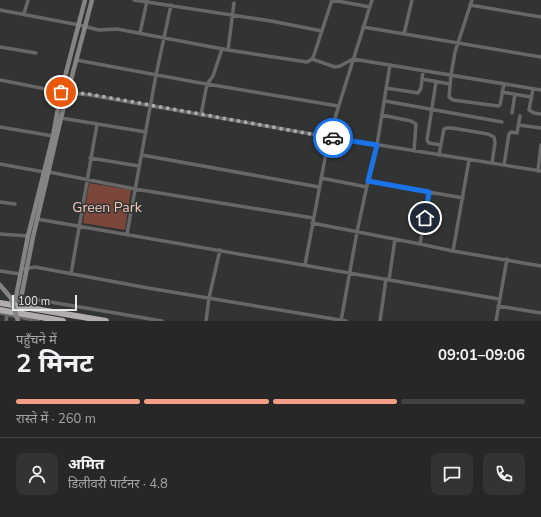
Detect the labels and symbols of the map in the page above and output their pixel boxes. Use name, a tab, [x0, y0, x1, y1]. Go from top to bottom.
pin	[44, 75, 78, 109]
courier	[313, 118, 353, 158]
park label: Green Park	[72, 198, 143, 217]
pin	[408, 201, 442, 235]
scale bar	[12, 293, 77, 312]

